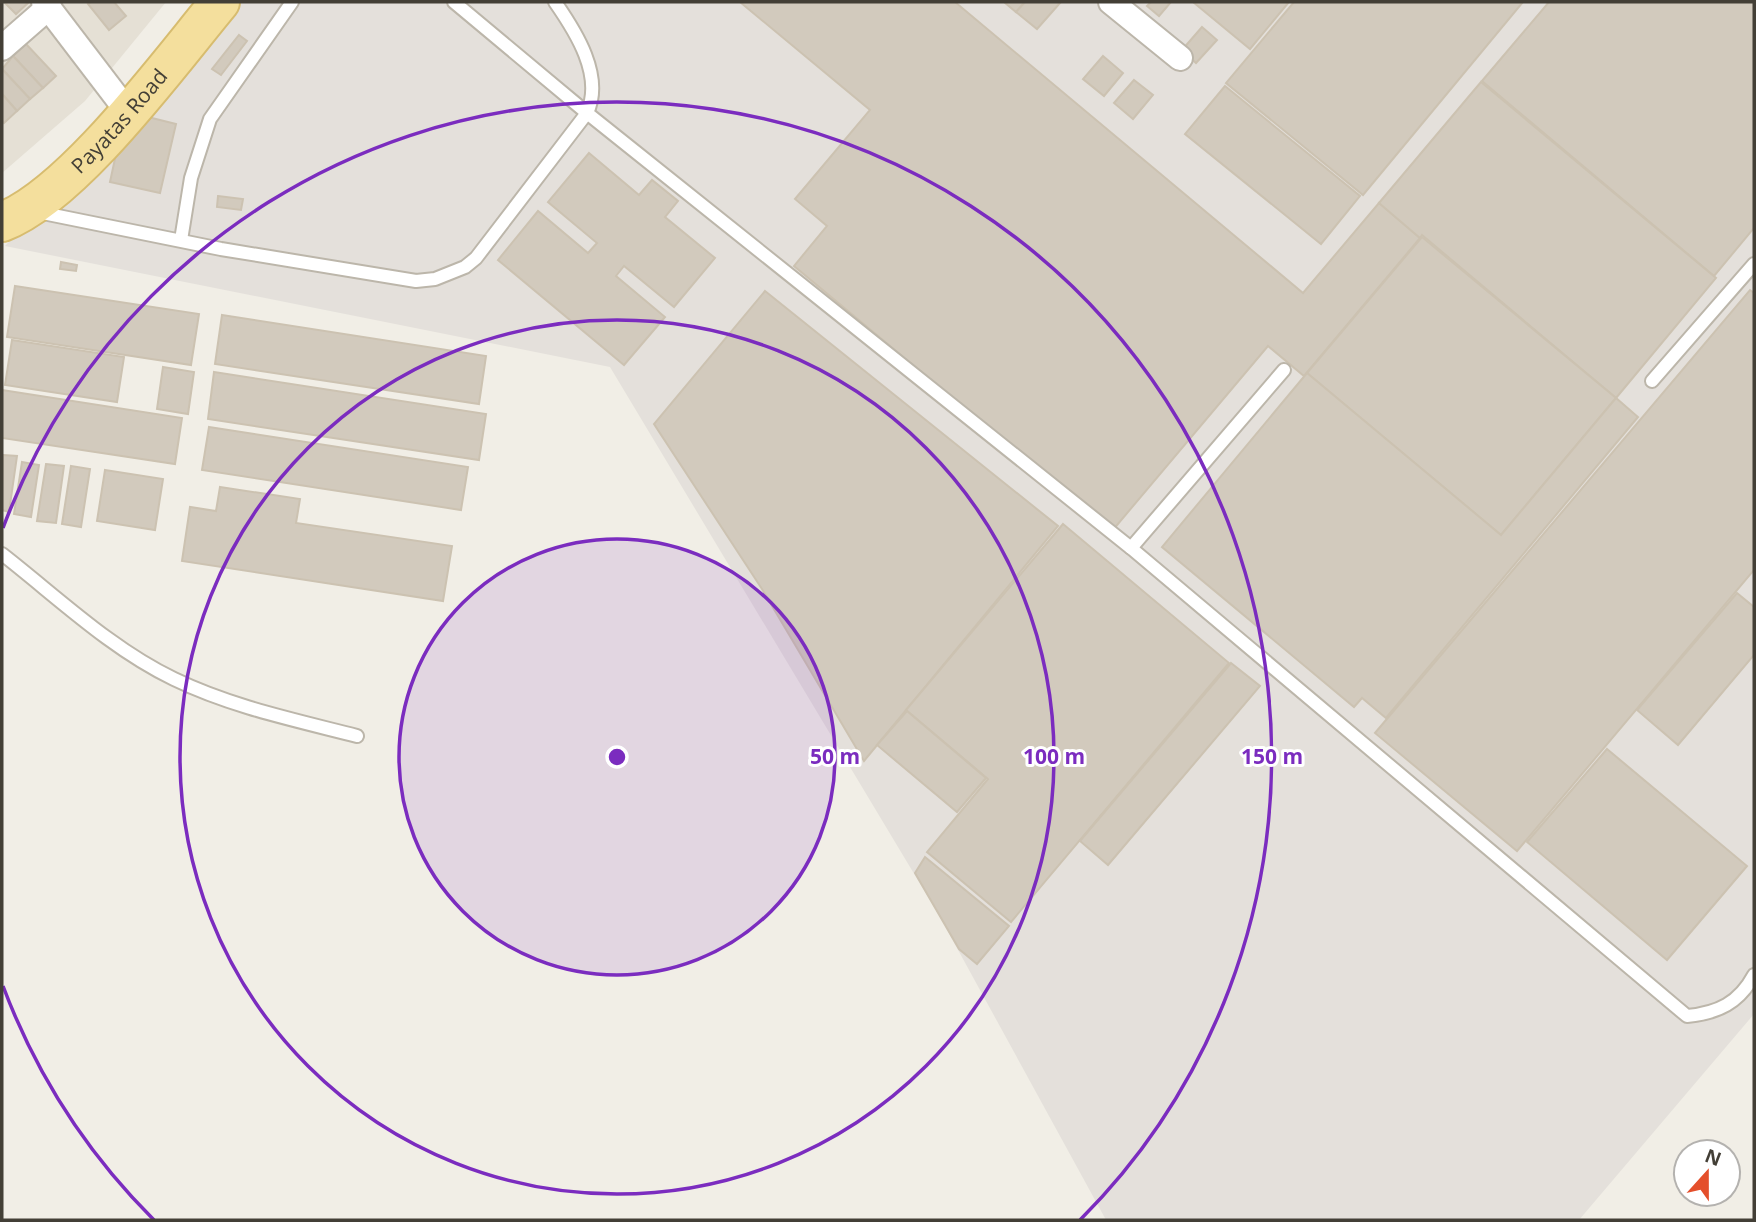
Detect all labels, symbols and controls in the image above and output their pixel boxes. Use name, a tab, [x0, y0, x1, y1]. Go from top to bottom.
street label: Payatas Road	[65, 63, 173, 179]
text: 50 m	[810, 742, 860, 770]
text: 100 m	[1023, 742, 1085, 770]
text: 150 m	[1241, 742, 1303, 770]
centre of rings	[605, 745, 629, 769]
north arrow	[1672, 1138, 1742, 1208]
text: N	[1701, 1142, 1725, 1172]

